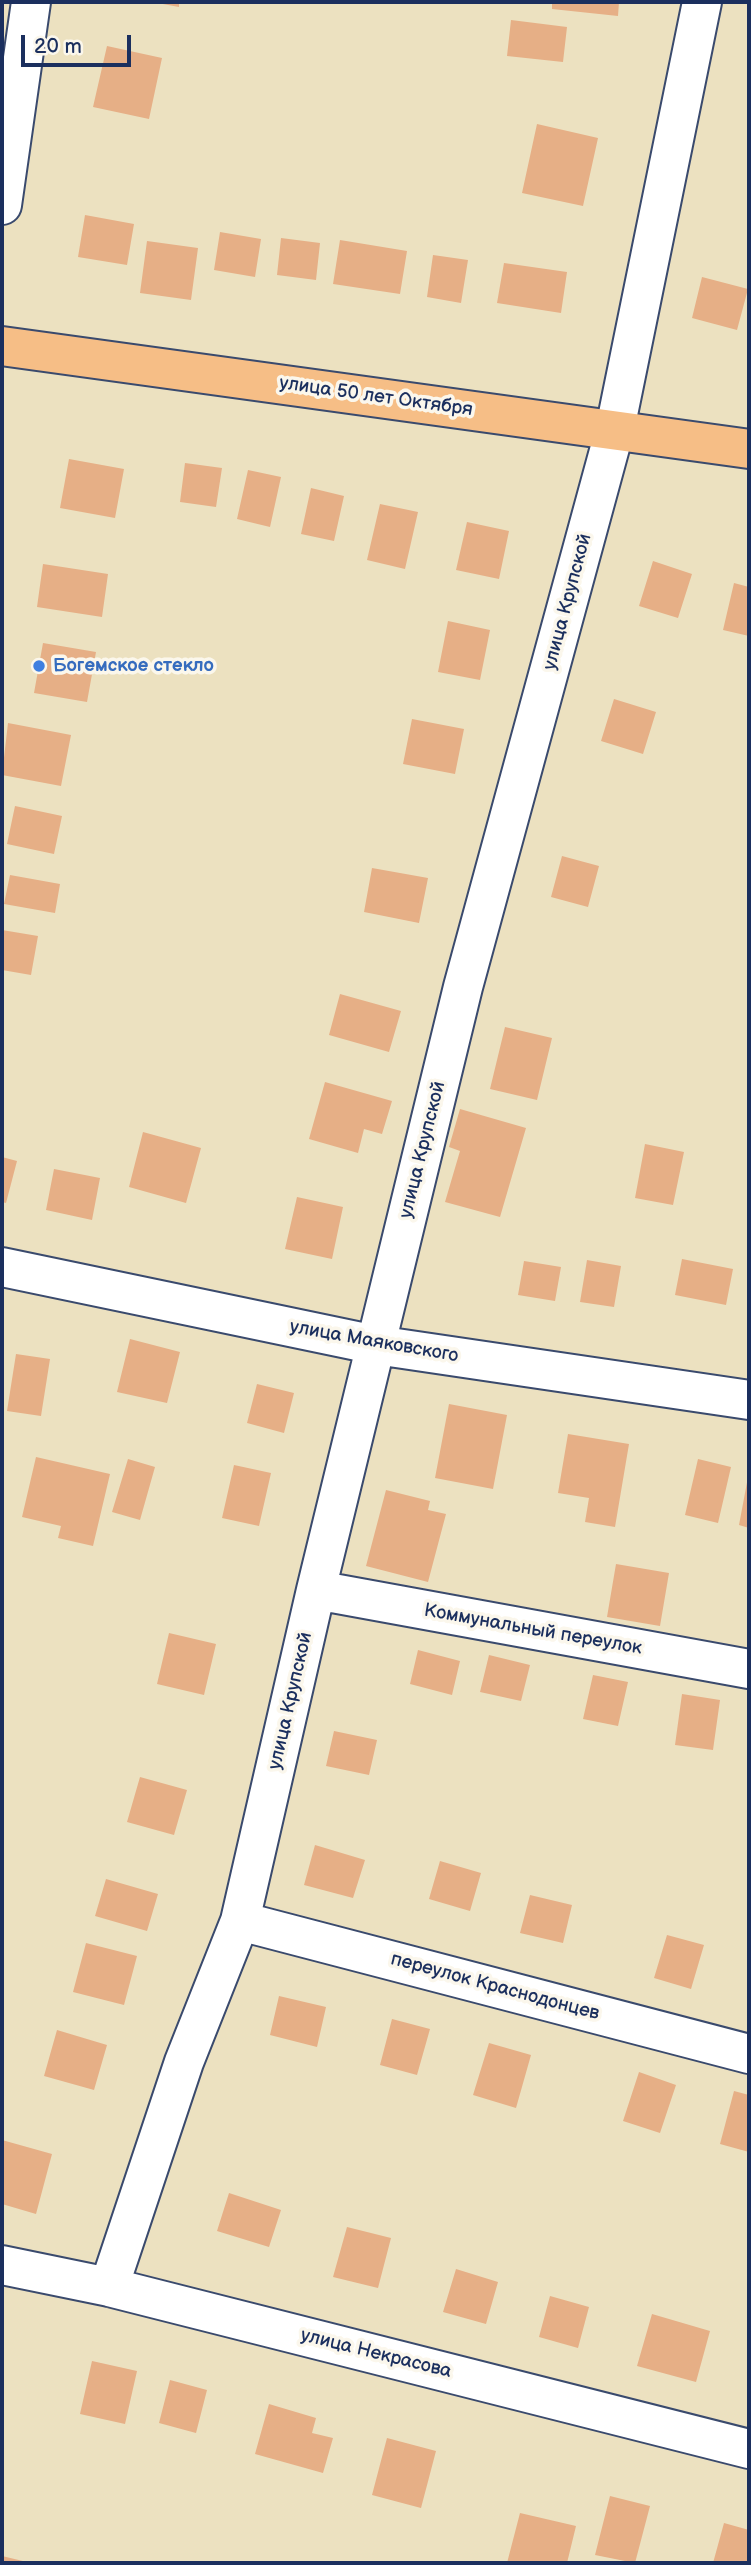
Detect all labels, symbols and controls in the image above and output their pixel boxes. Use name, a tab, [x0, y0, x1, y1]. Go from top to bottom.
scale bar	[24, 21, 135, 65]
text: 20 m	[34, 34, 82, 59]
street label: улица 50 лет Октября	[278, 372, 474, 422]
street label: улица Крупской	[539, 531, 597, 673]
place label: Богемское стекло	[53, 655, 214, 677]
marker: Богемское стекло	[31, 658, 47, 674]
street label: улица Крупской	[395, 1079, 451, 1221]
street label: улица Маяковского	[288, 1316, 460, 1368]
street label: Коммунальный переулок	[422, 1600, 644, 1660]
street label: улица Крупской	[264, 1630, 318, 1772]
street label: переулок Краснодонцев	[388, 1948, 602, 2026]
street label: улица Некрасова	[298, 2324, 454, 2384]

